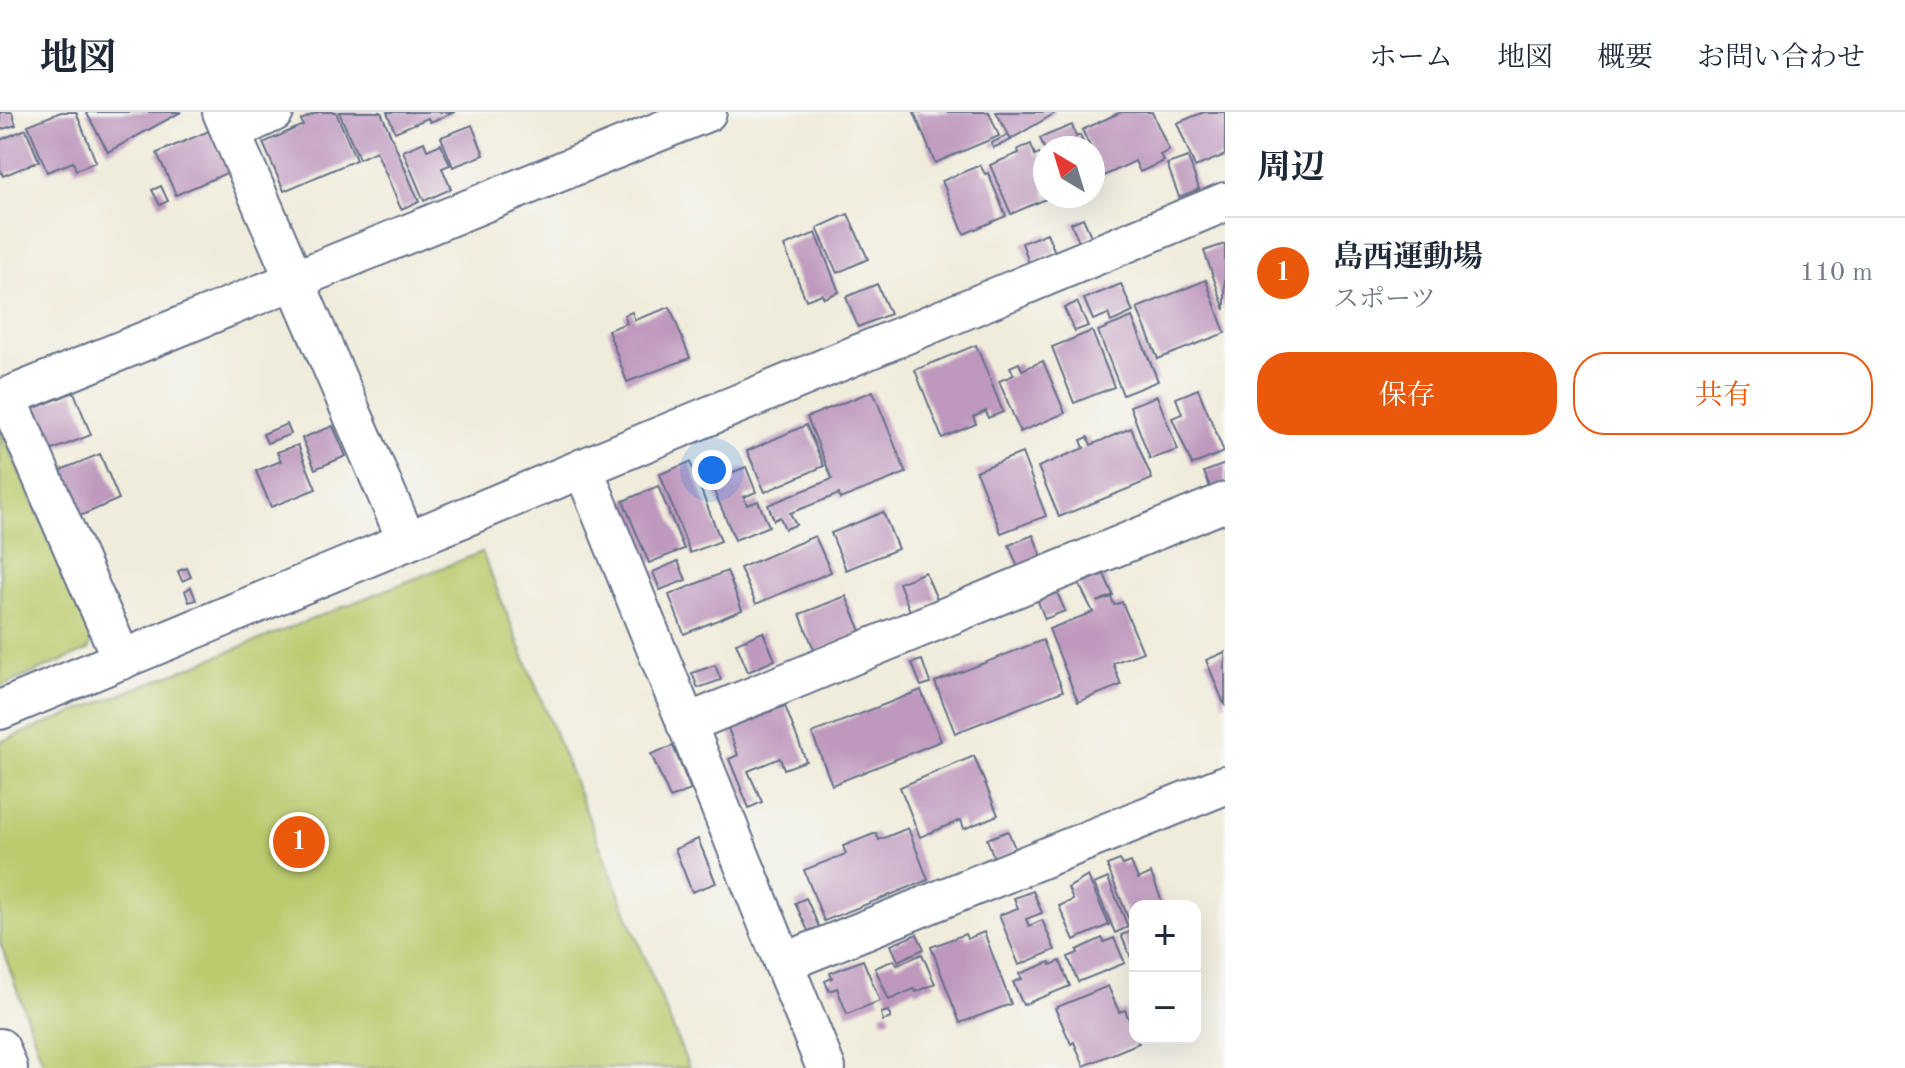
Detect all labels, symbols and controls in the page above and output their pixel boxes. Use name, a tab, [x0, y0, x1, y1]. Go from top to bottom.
text: 地図	[40, 41, 116, 79]
text: ホーム	[1369, 45, 1453, 73]
text: 地図	[1497, 45, 1553, 73]
text: 概要	[1597, 45, 1653, 73]
text: お問い合わせ	[1697, 45, 1865, 73]
north arrow	[1033, 136, 1105, 208]
text: 周辺	[1257, 152, 1325, 186]
text: 島西運動場	[1333, 243, 1483, 273]
text: 1	[1275, 260, 1291, 286]
text: 110 m	[1800, 260, 1873, 286]
text: スポーツ	[1333, 287, 1436, 313]
button: 保存	[1257, 352, 1557, 435]
button: 共有	[1573, 352, 1873, 435]
your location	[692, 450, 732, 490]
pin: 1	[273, 812, 325, 872]
map controls	[1129, 900, 1201, 1044]
button: +	[1129, 900, 1201, 972]
button: −	[1129, 972, 1201, 1044]

